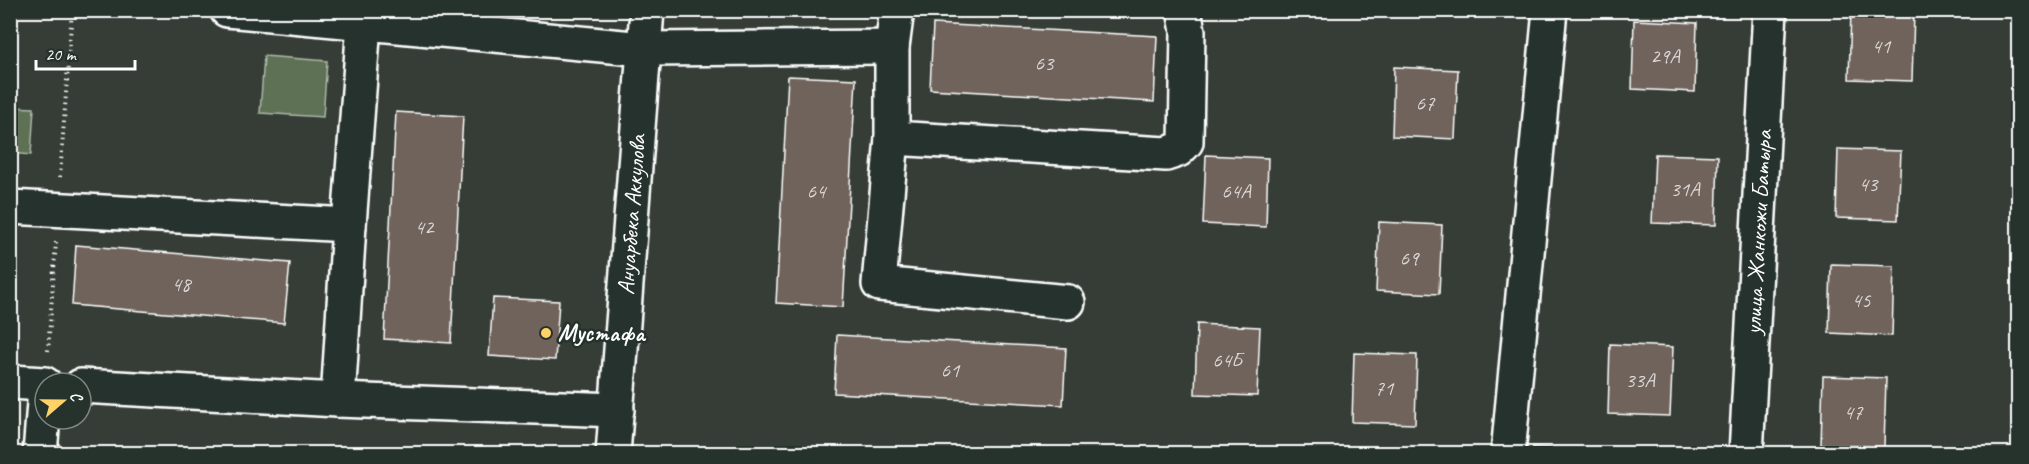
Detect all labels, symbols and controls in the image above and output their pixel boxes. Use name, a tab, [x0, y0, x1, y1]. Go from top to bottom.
scale bar	[36, 33, 135, 71]
house number: 41	[1872, 33, 1892, 59]
text: 20 m	[45, 43, 78, 65]
house number: 29А	[1650, 43, 1681, 69]
house number: 63	[1035, 50, 1055, 76]
house number: 67	[1416, 90, 1436, 116]
street label: улица Жанкожи Батыра	[1737, 128, 1779, 337]
street label: Ануарбека Аккулова	[610, 132, 653, 296]
house number: 43	[1859, 171, 1879, 197]
house number: 31А	[1670, 176, 1701, 202]
house number: 64	[807, 178, 828, 204]
house number: 64А	[1221, 178, 1252, 204]
house number: 42	[415, 214, 435, 240]
house number: 69	[1400, 245, 1420, 271]
house number: 48	[172, 271, 193, 297]
house number: 45	[1852, 287, 1872, 313]
place label: Мустафа	[558, 318, 647, 348]
marker: Мустафа	[539, 326, 553, 340]
house number: 64Б	[1212, 347, 1245, 373]
house number: 61	[941, 357, 961, 383]
house number: 33А	[1625, 367, 1656, 393]
north arrow	[33, 371, 93, 431]
house number: 71	[1375, 375, 1395, 401]
text: С	[65, 389, 88, 405]
house number: 47	[1844, 399, 1864, 425]

